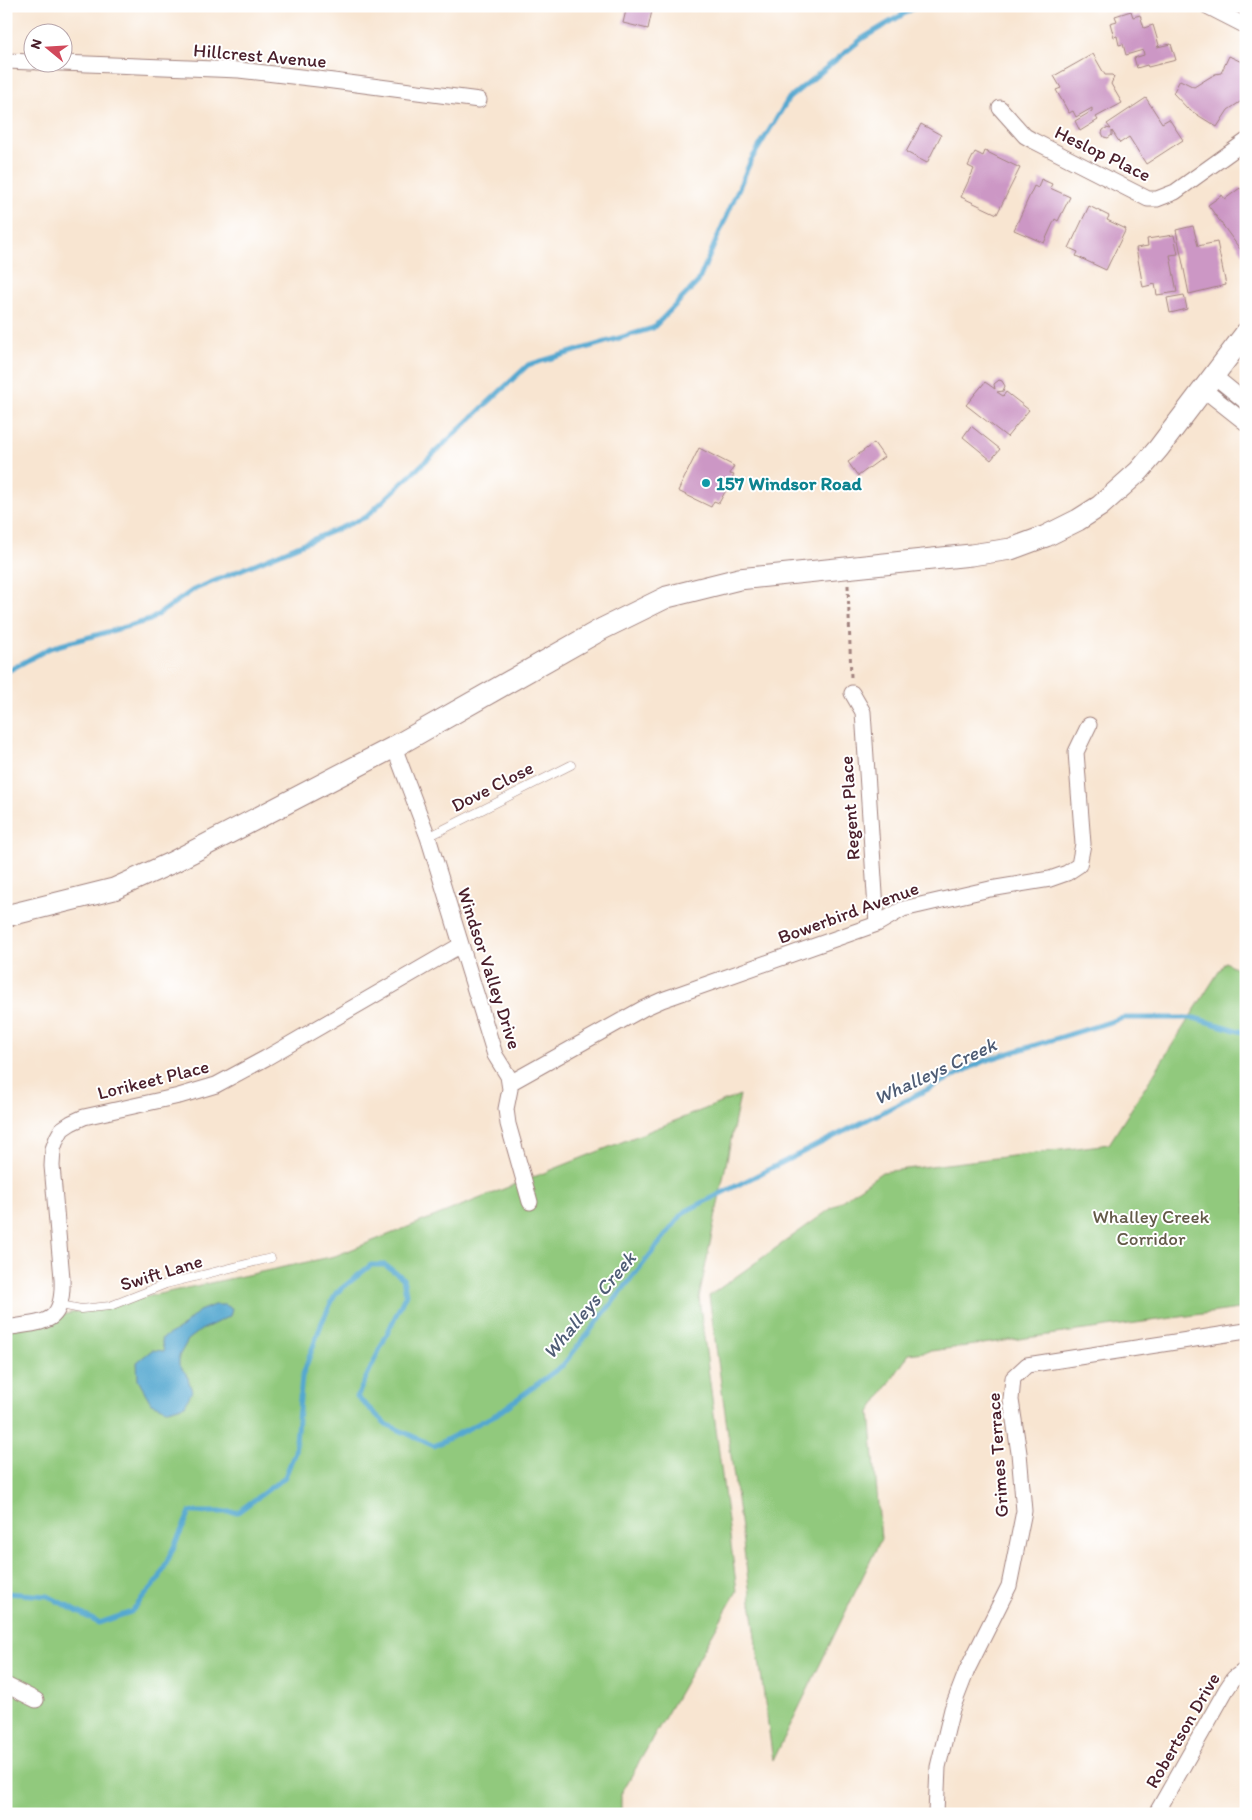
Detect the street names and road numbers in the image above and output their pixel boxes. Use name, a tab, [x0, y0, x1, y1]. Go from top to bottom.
street label: Hillcrest Avenue	[192, 38, 328, 73]
street label: Heslop Place	[1051, 120, 1154, 187]
street label: Regent Place	[834, 755, 865, 861]
street label: Dove Close	[447, 756, 537, 817]
street label: Bowerbird Avenue	[775, 876, 922, 949]
street label: Windsor Valley Drive	[453, 884, 527, 1052]
street label: Lorikeet Place	[95, 1054, 211, 1104]
street label: Swift Lane	[117, 1249, 205, 1296]
street label: Grimes Terrace	[982, 1392, 1013, 1518]
street label: Robertson Drive	[1140, 1668, 1225, 1792]

